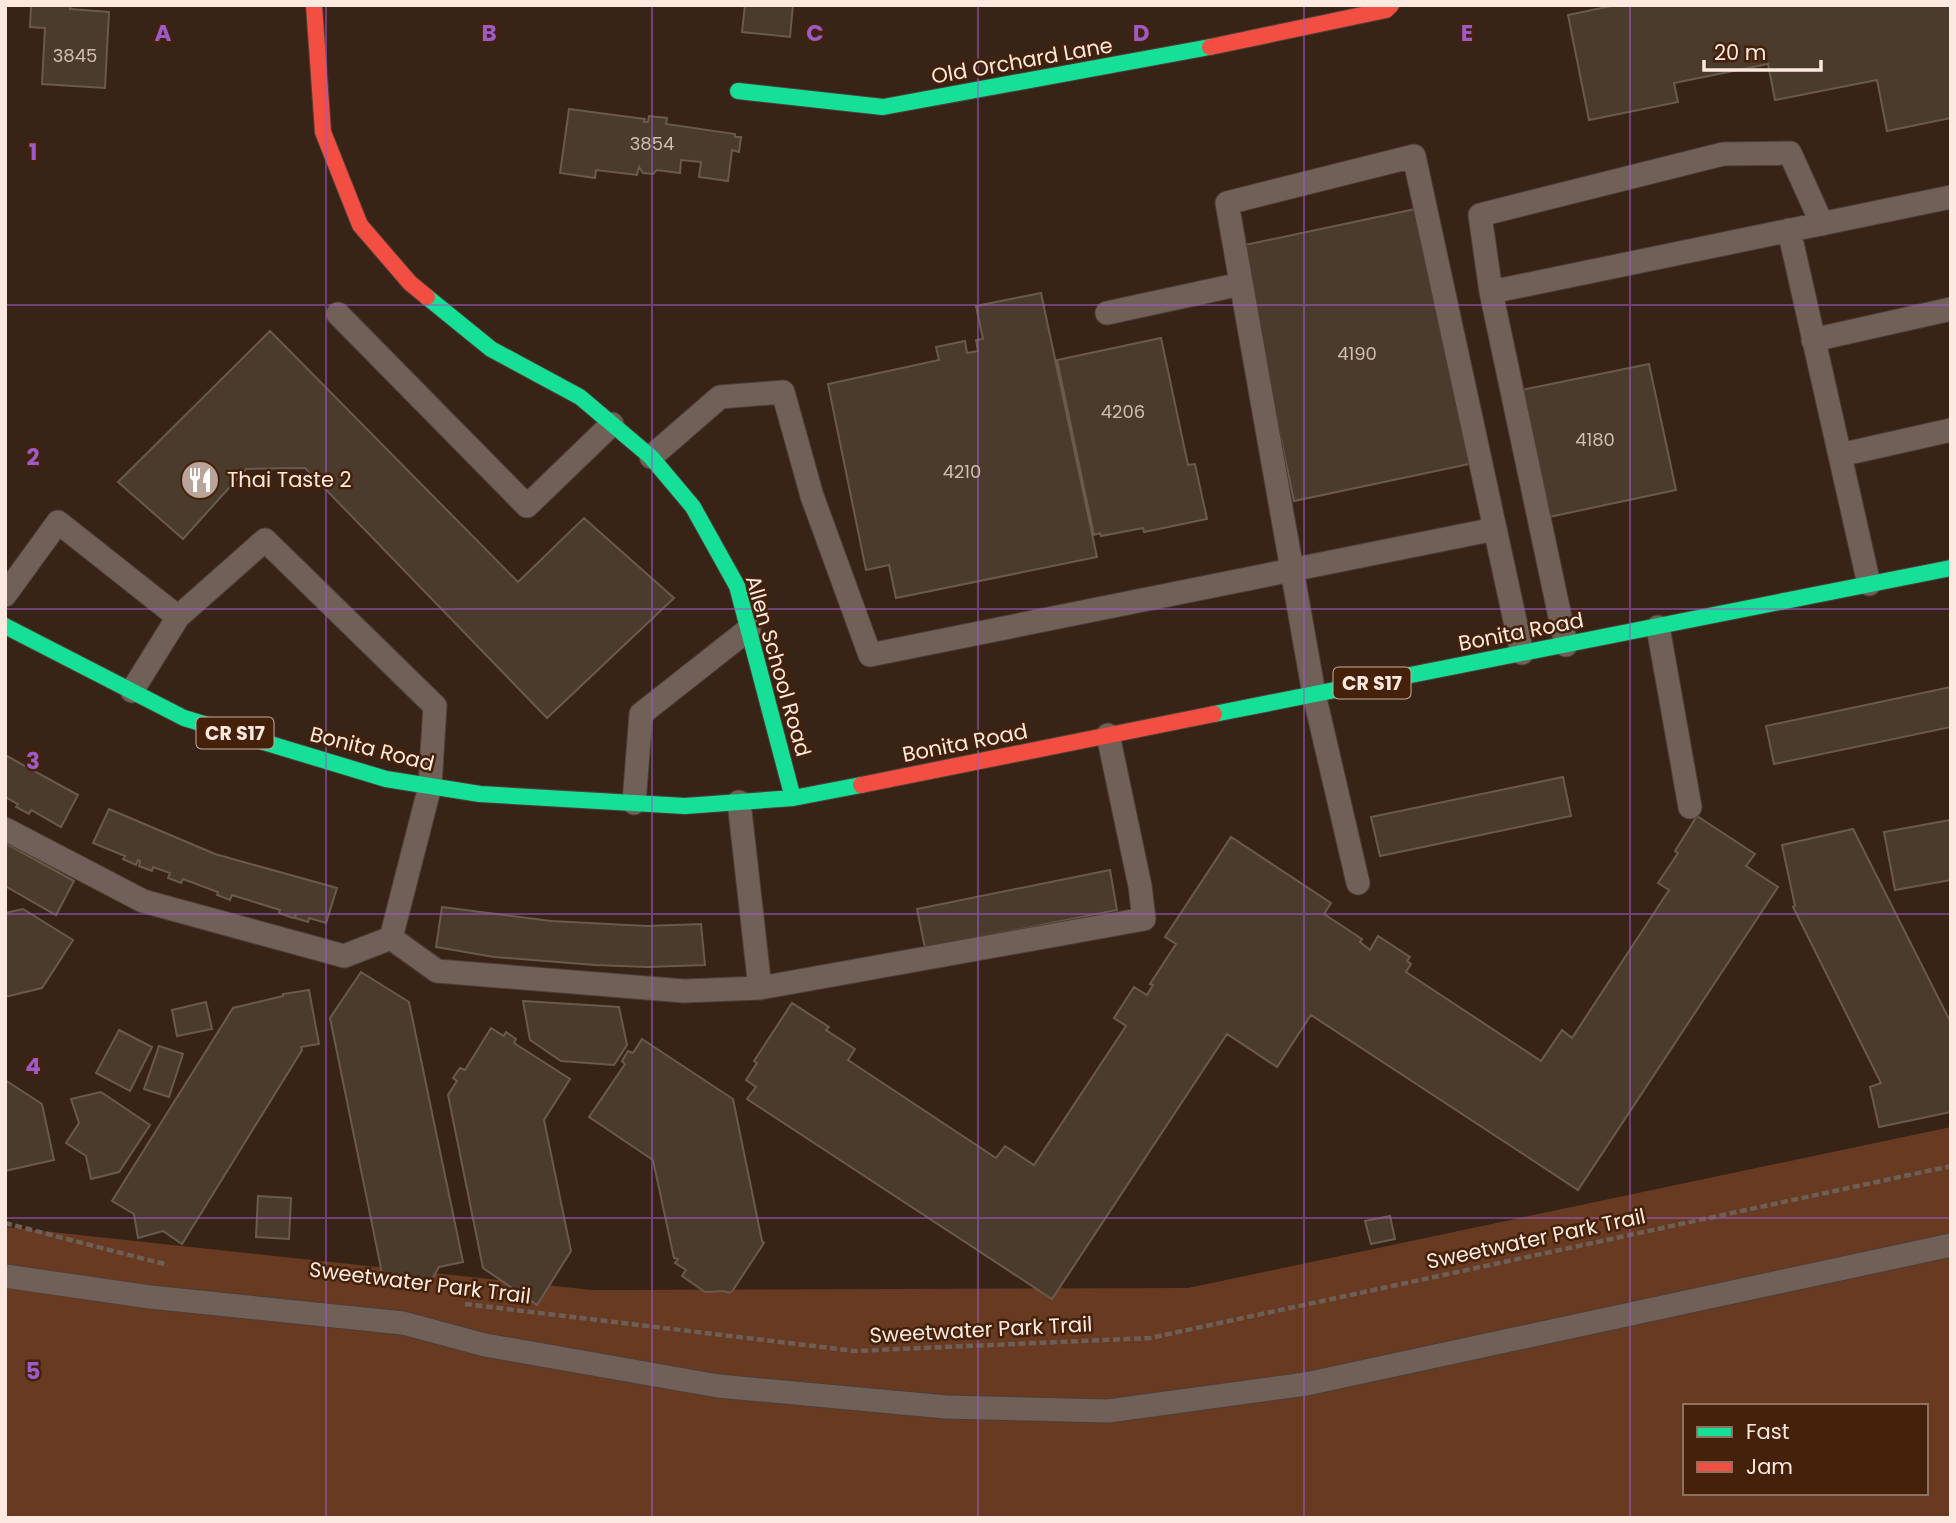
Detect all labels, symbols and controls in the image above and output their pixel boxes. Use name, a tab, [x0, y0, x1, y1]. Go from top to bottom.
text: A	[155, 17, 172, 49]
text: B	[481, 17, 497, 49]
text: C	[806, 17, 824, 49]
text: D	[1133, 17, 1149, 49]
text: E	[1461, 17, 1473, 49]
scale bar	[1704, 28, 1821, 72]
street label: Old Orchard Lane	[929, 30, 1115, 91]
text: 20 m	[1714, 38, 1767, 67]
house number: 3845	[53, 43, 97, 68]
house number: 3854	[630, 131, 674, 156]
text: 1	[29, 136, 37, 168]
house number: 4190	[1337, 341, 1377, 366]
house number: 4206	[1101, 399, 1145, 424]
house number: 4180	[1575, 427, 1615, 452]
text: 2	[26, 441, 40, 473]
restaurant icon: Thai Taste 2	[179, 459, 221, 501]
house number: 4210	[943, 459, 981, 484]
place label: Thai Taste 2	[227, 465, 352, 494]
street label: Allen School Road	[739, 572, 818, 760]
street label: Bonita Road	[1456, 605, 1586, 658]
road number: CR S17	[1334, 668, 1410, 698]
street label: Bonita Road	[900, 716, 1030, 769]
road number: CR S17	[196, 718, 274, 748]
street label: Bonita Road	[307, 719, 437, 778]
text: 3	[26, 745, 40, 777]
text: 4	[25, 1050, 41, 1082]
street label: Sweetwater Park Trail	[1424, 1201, 1648, 1276]
street label: Sweetwater Park Trail	[308, 1255, 533, 1310]
street label: Sweetwater Park Trail	[869, 1309, 1093, 1350]
text: 5	[26, 1355, 40, 1387]
legend	[1683, 1404, 1928, 1495]
text: Fast	[1746, 1417, 1789, 1446]
text: Jam	[1746, 1452, 1793, 1481]

